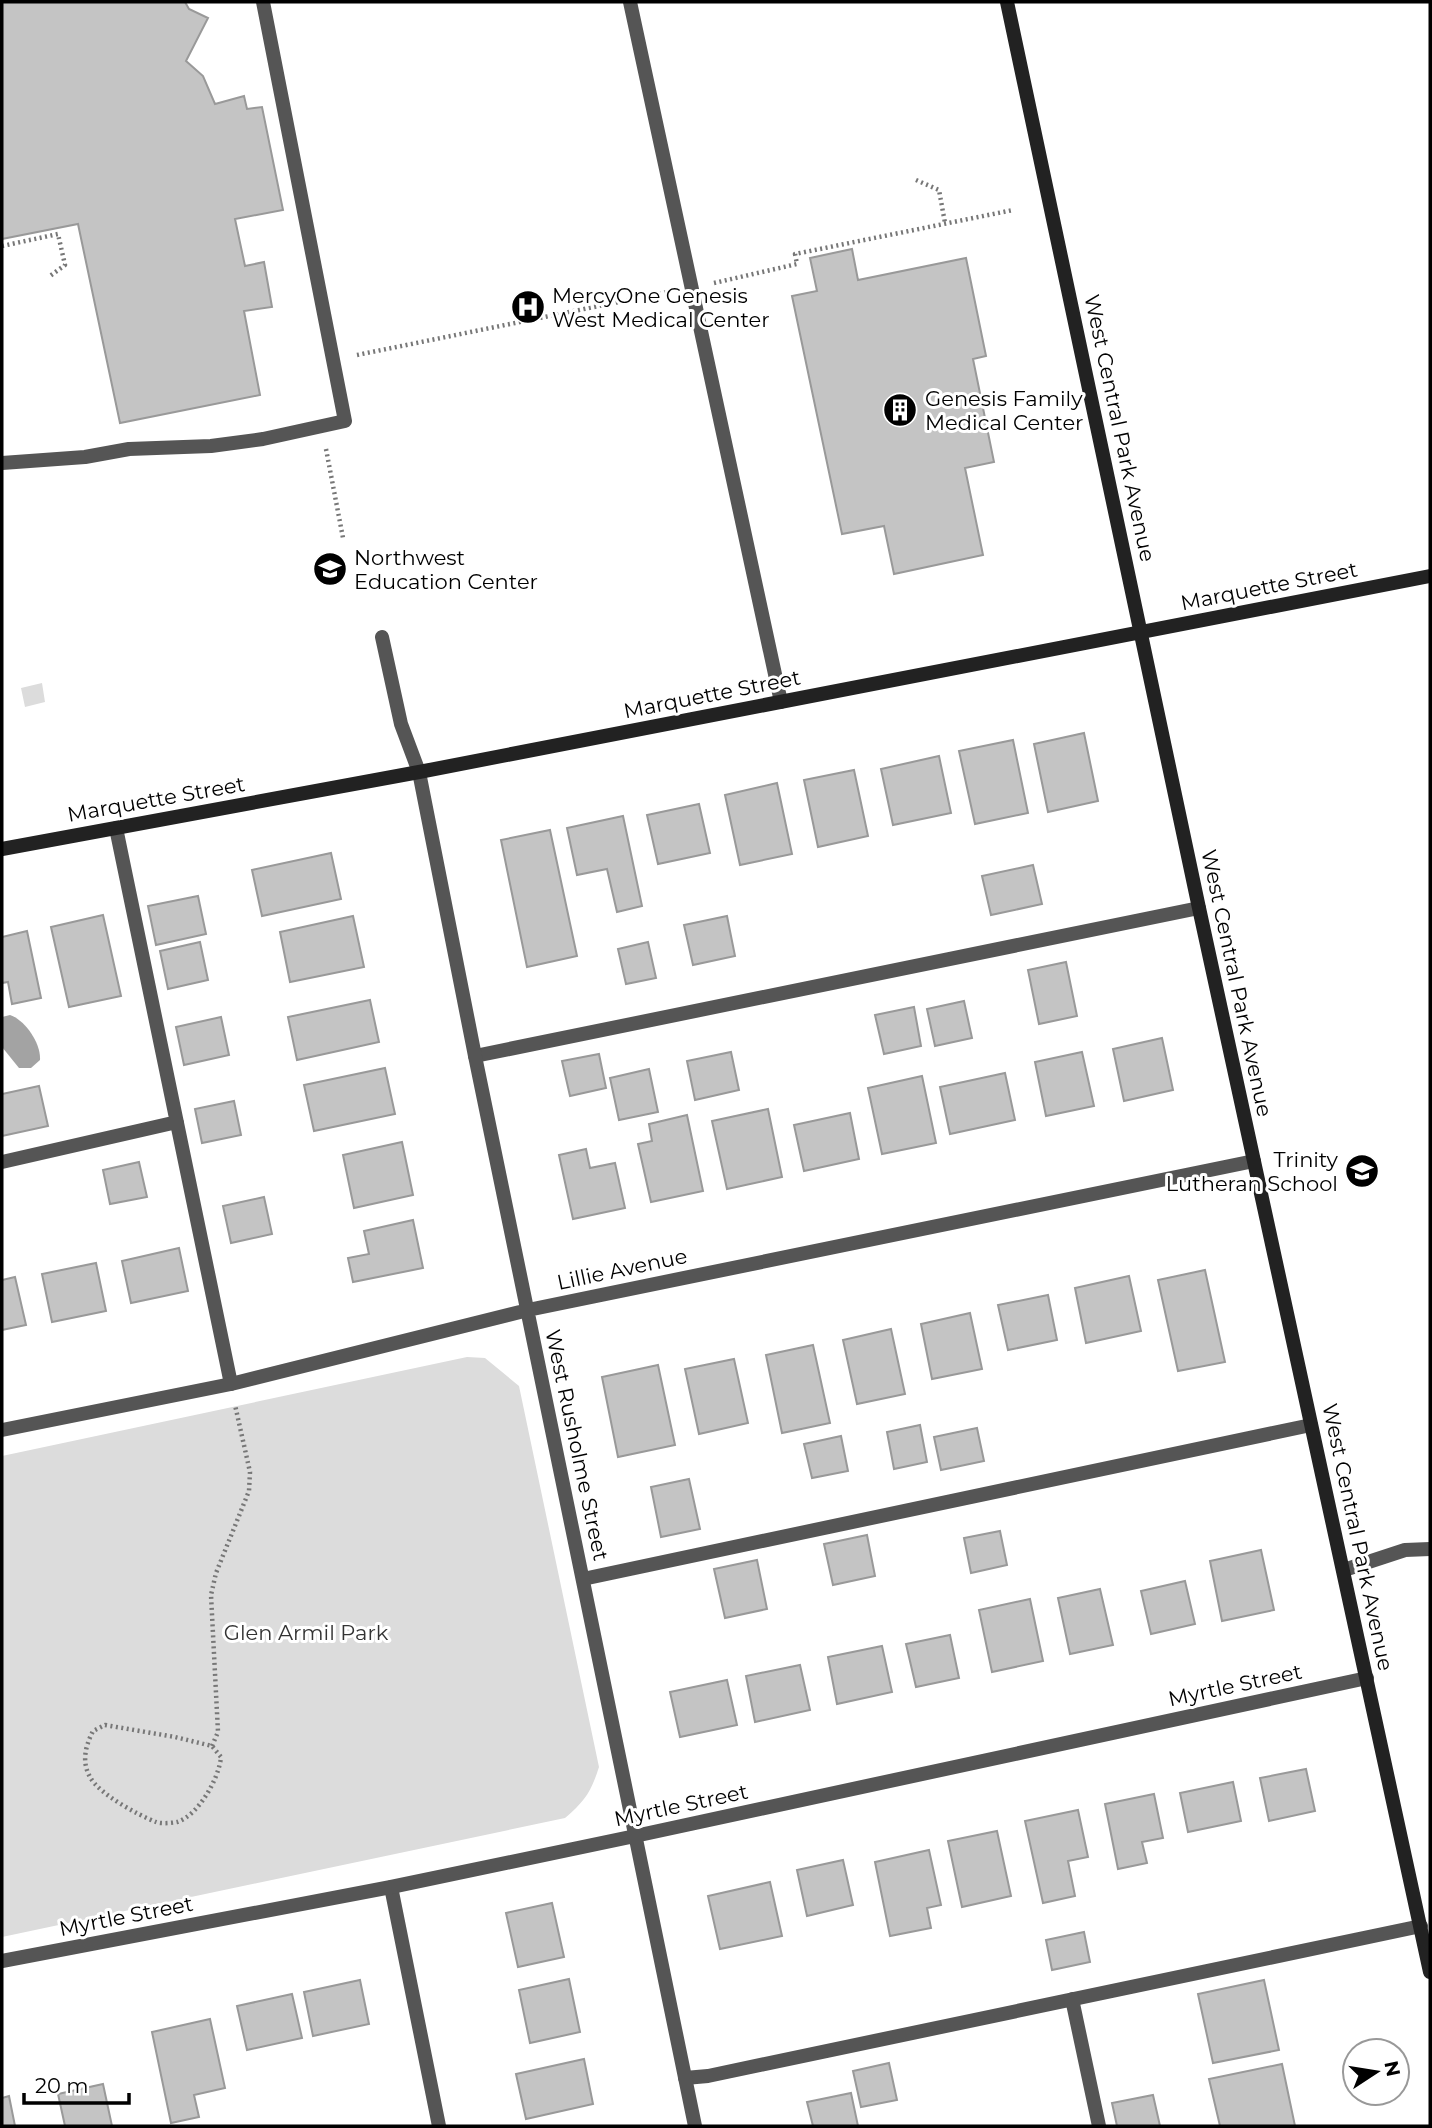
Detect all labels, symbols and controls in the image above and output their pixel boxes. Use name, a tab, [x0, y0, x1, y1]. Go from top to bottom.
place label: MercyOne Genesis West Medical Center	[552, 283, 770, 332]
hospital icon: MercyOne Genesis West Medical Center	[509, 288, 547, 326]
street label: West Central Park Avenue	[1079, 292, 1161, 564]
place label: Genesis Family Medical Center	[925, 386, 1084, 435]
building icon: Genesis Family Medical Center	[881, 391, 919, 429]
place label: Northwest Education Center	[354, 545, 538, 594]
school or university icon: Northwest Education Center	[311, 550, 349, 588]
street label: Marquette Street	[1178, 557, 1360, 615]
street label: Marquette Street	[621, 665, 803, 723]
street label: Marquette Street	[65, 771, 247, 827]
street label: West Central Park Avenue	[1196, 847, 1278, 1119]
place label: Trinity Lutheran School	[1166, 1147, 1339, 1196]
school or university icon: Trinity Lutheran School	[1343, 1152, 1381, 1190]
street label: Lillie Avenue	[555, 1243, 689, 1295]
street label: West Rusholme Street	[540, 1327, 614, 1563]
street label: West Central Park Avenue	[1317, 1401, 1399, 1673]
park label: Glen Armil Park	[224, 1620, 389, 1645]
street label: Myrtle Street	[1166, 1659, 1304, 1711]
street label: Myrtle Street	[612, 1779, 750, 1831]
street label: Myrtle Street	[57, 1891, 195, 1941]
north arrow	[1341, 2037, 1411, 2107]
text: N	[1379, 2059, 1405, 2078]
scale bar	[24, 2062, 130, 2106]
text: 20 m	[35, 2073, 89, 2098]

